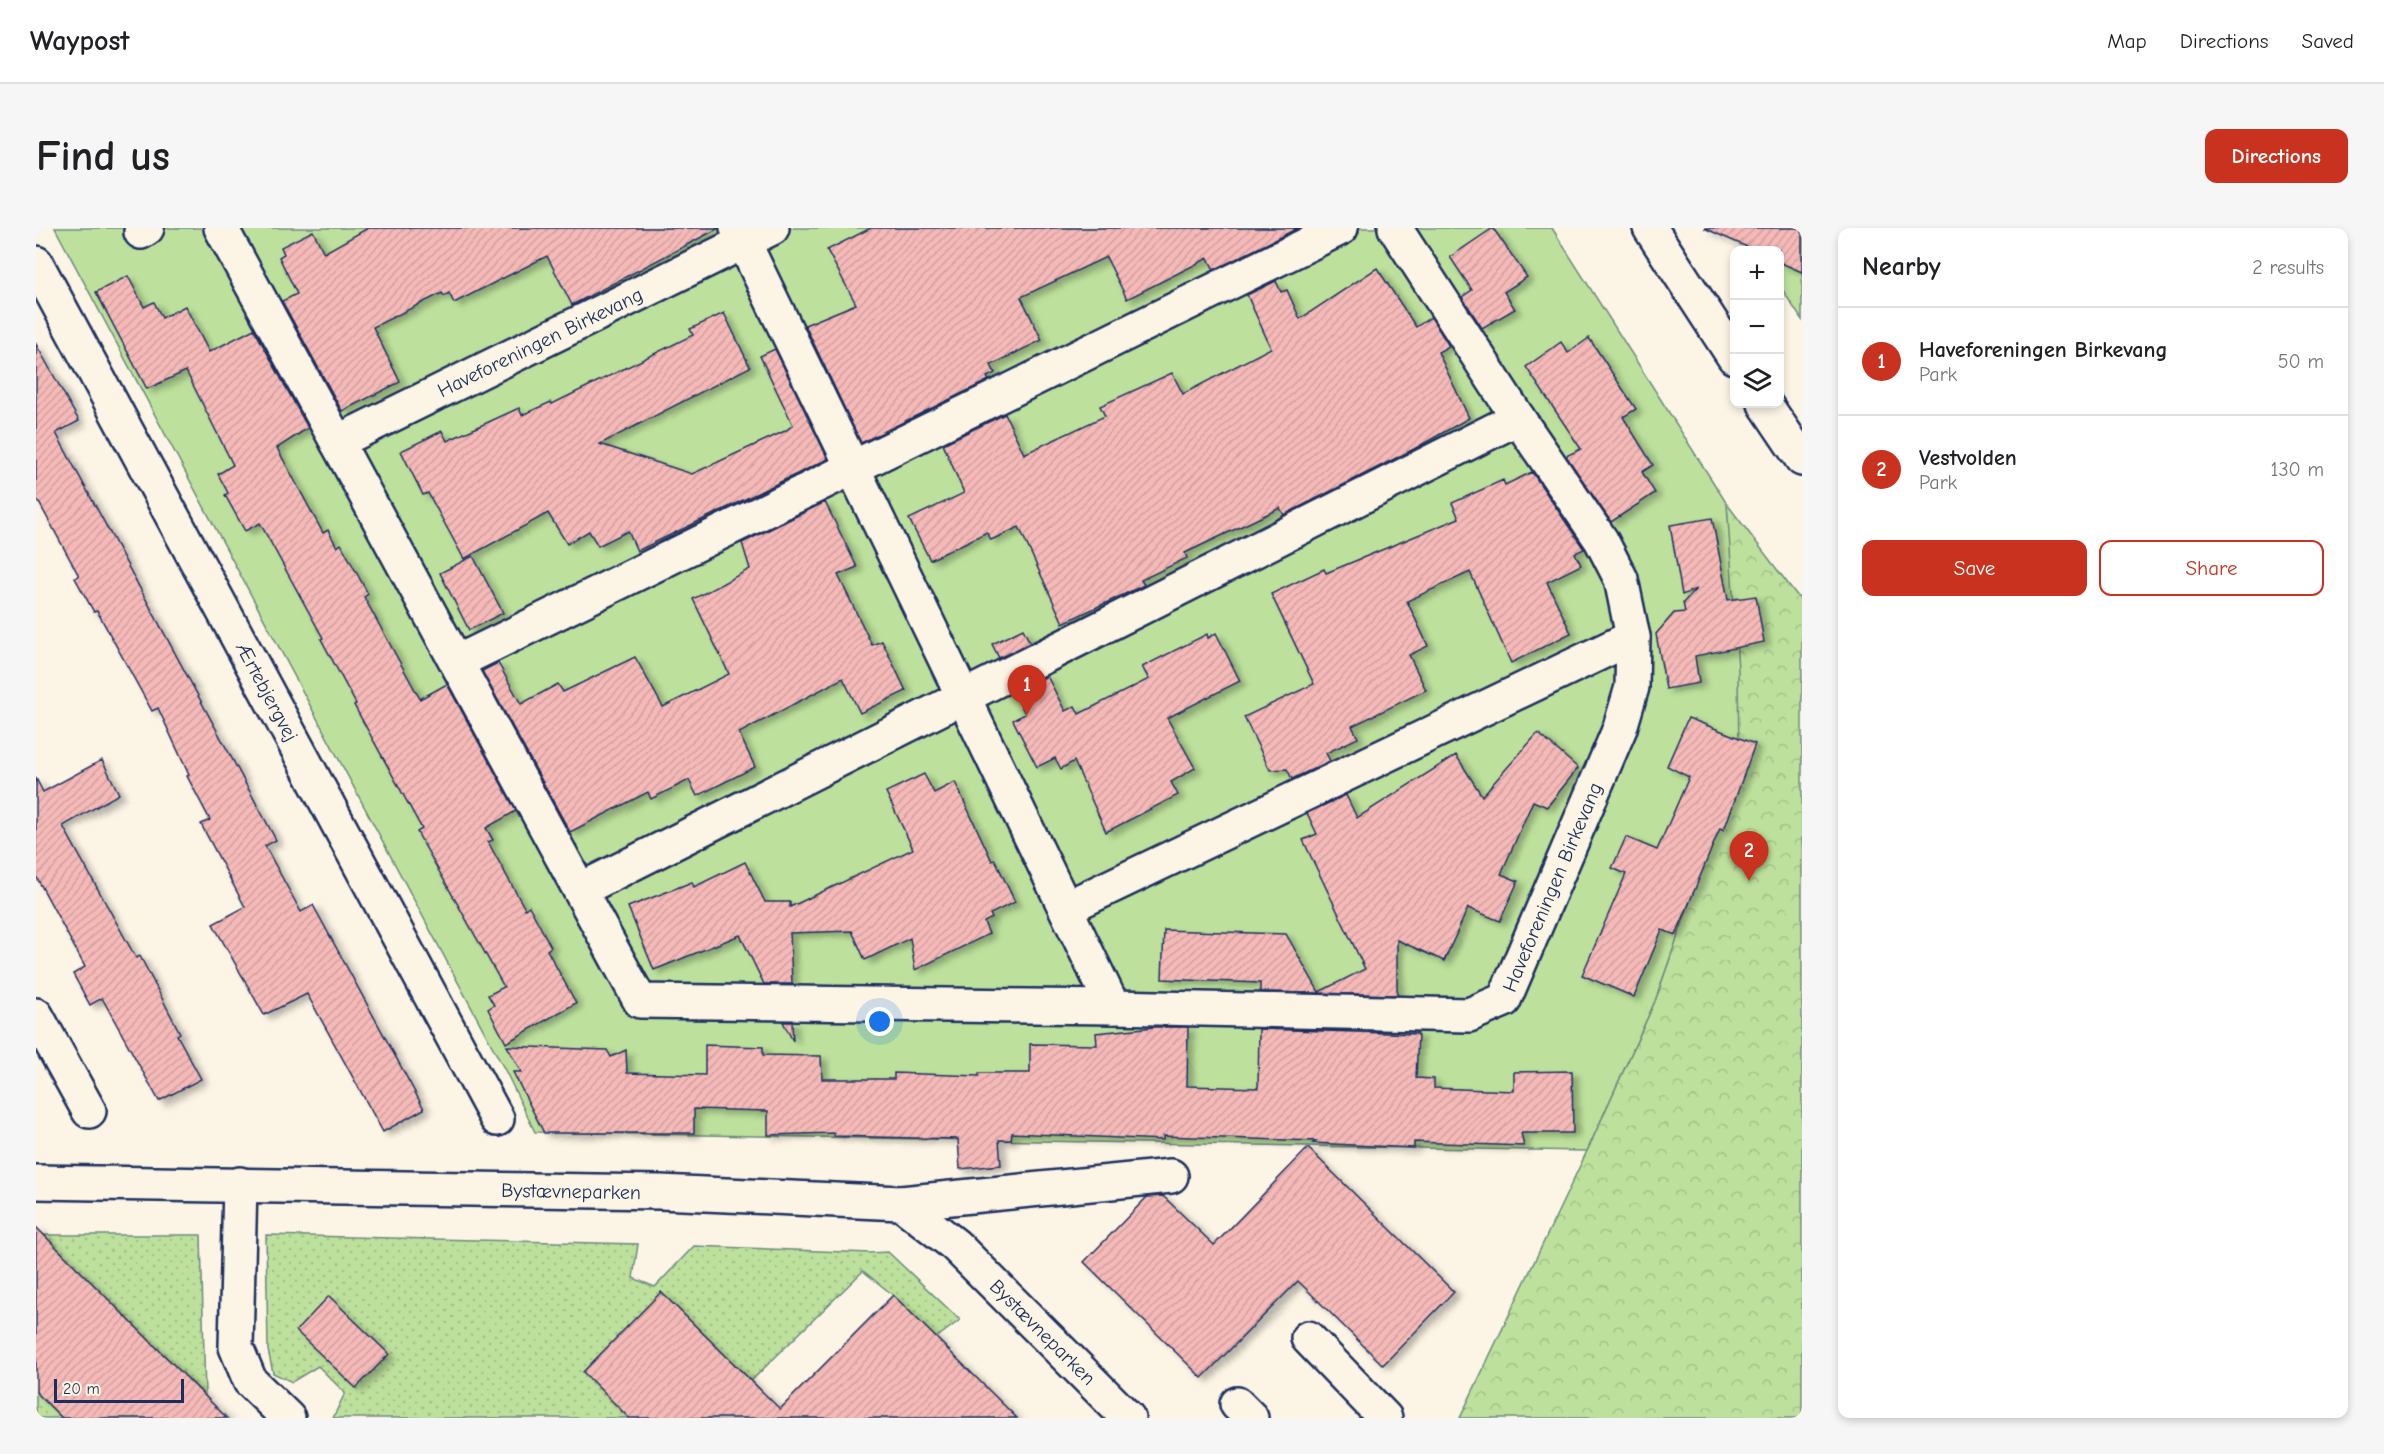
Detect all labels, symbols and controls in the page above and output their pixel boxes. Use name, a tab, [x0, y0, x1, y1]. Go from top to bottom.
text: Waypost	[30, 25, 130, 57]
text: Map	[2107, 29, 2147, 53]
text: Directions	[2180, 29, 2269, 53]
text: Saved	[2302, 29, 2354, 53]
button: Directions	[2205, 129, 2348, 183]
text: Find us	[36, 132, 170, 181]
map controls	[1730, 246, 1784, 408]
button: +	[1730, 246, 1784, 300]
text: Nearby	[1862, 252, 1941, 282]
text: 2 results	[2252, 256, 2324, 279]
street label: Haveforeningen Birkevang	[434, 283, 646, 402]
button: −	[1730, 300, 1784, 354]
text: Haveforeningen Birkevang	[1919, 337, 2168, 363]
text: 1	[1878, 350, 1885, 373]
text: 50 m	[2278, 350, 2324, 373]
button: layers	[1730, 354, 1784, 408]
text: Park	[1919, 363, 1957, 386]
text: Vestvolden	[1919, 445, 2017, 471]
text: 2	[1877, 458, 1886, 481]
text: 130 m	[2271, 458, 2324, 481]
text: Park	[1919, 471, 1957, 494]
button: Save	[1862, 540, 2087, 596]
button: Share	[2099, 540, 2324, 596]
street label: Ærtebjergvej	[231, 637, 303, 745]
pin: 1	[1008, 666, 1046, 715]
street label: Haveforeningen Birkevang	[1498, 779, 1607, 995]
pin: 2	[1730, 832, 1768, 881]
your location	[865, 1007, 894, 1036]
street label: Bystævneparken	[501, 1179, 641, 1204]
street label: Bystævneparken	[985, 1275, 1100, 1390]
scale bar	[54, 1376, 184, 1404]
text: 20 m	[63, 1380, 100, 1398]

